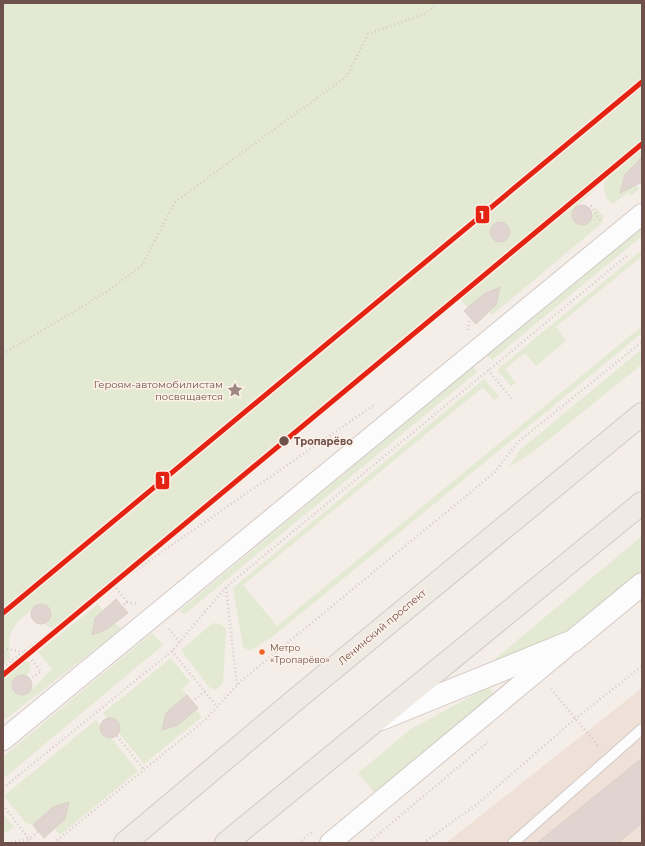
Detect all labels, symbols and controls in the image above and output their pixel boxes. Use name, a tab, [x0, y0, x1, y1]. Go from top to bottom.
line badge: 1	[475, 205, 490, 224]
text: 1	[480, 208, 484, 222]
place label: Героям-автомобилистам посвящается	[94, 378, 223, 403]
place icon: Героям-автомобилистам посвящается	[226, 381, 244, 399]
marker: Тропарёво	[277, 434, 291, 448]
place label: Тропарёво	[294, 435, 353, 448]
line badge: 1	[155, 471, 170, 490]
text: 1	[161, 473, 165, 487]
street label: Ленинский проспект	[335, 586, 429, 668]
place label: Метро «Тропарёво»	[270, 642, 330, 665]
marker: Метро «Тропарёво»	[257, 647, 267, 657]

